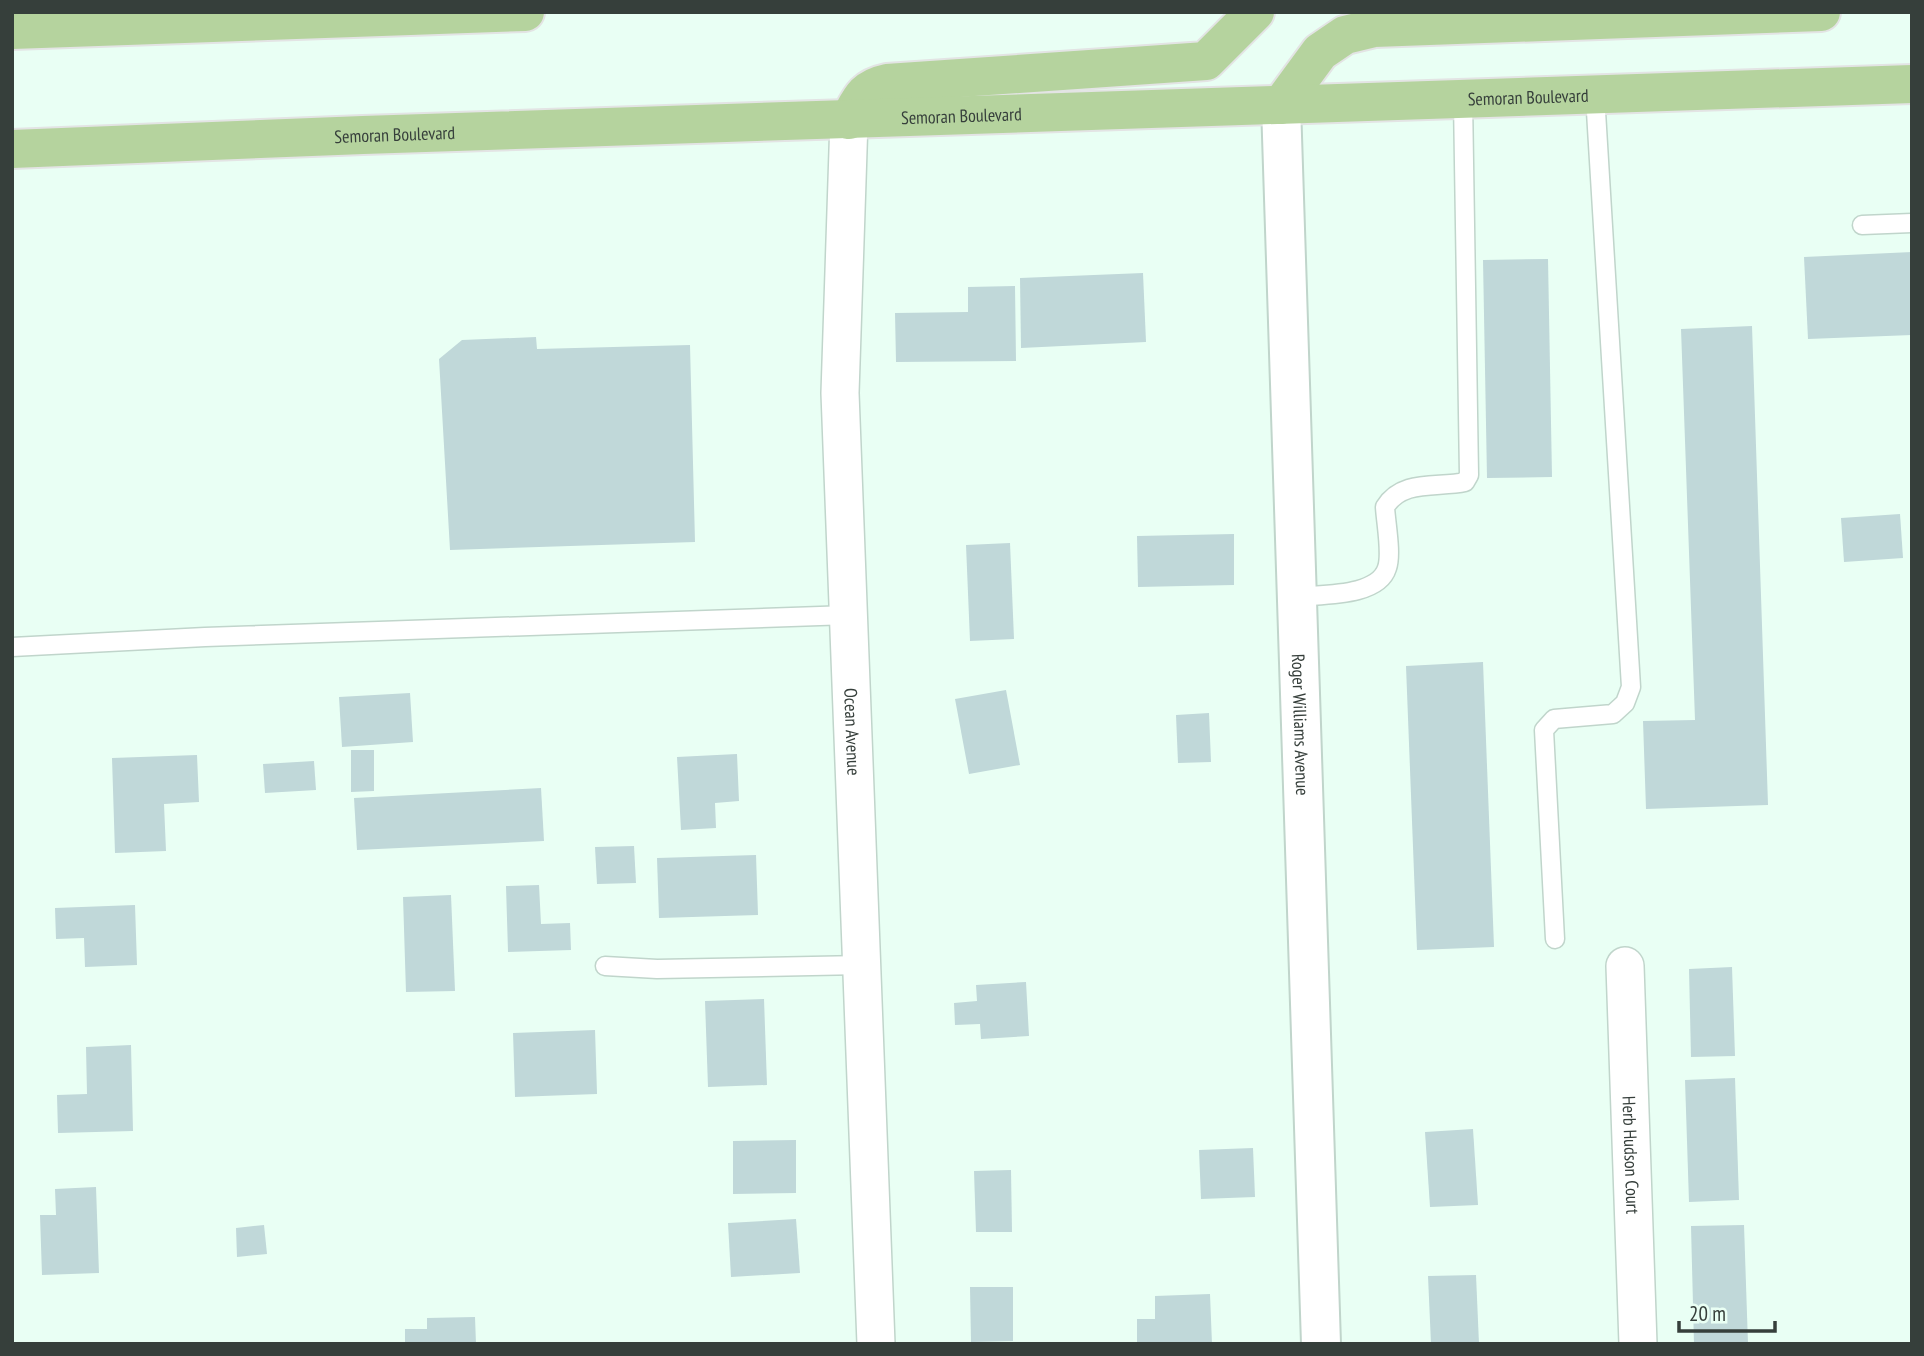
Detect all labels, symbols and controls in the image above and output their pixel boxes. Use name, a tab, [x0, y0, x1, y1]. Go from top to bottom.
street label: Semoran Boulevard	[1467, 83, 1589, 110]
street label: Semoran Boulevard	[901, 102, 1022, 129]
street label: Semoran Boulevard	[334, 120, 455, 148]
street label: Roger Williams Avenue	[1287, 654, 1315, 796]
street label: Ocean Avenue	[840, 687, 866, 776]
street label: Herb Hudson Court	[1618, 1095, 1645, 1214]
scale bar	[1679, 1290, 1775, 1334]
text: 20 m	[1689, 1300, 1726, 1327]

